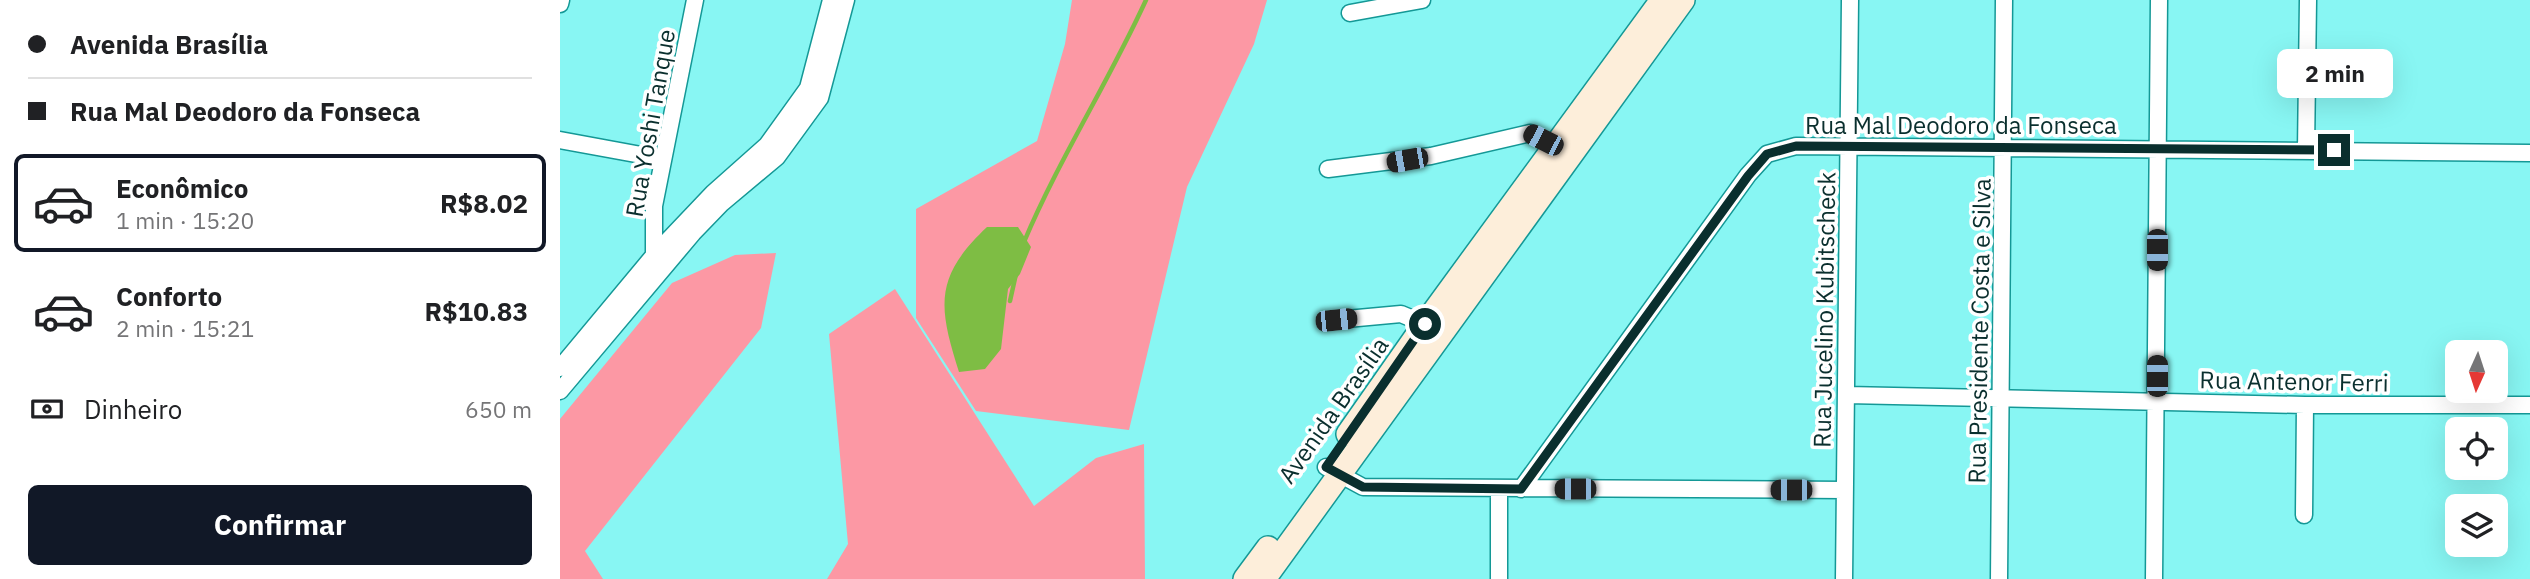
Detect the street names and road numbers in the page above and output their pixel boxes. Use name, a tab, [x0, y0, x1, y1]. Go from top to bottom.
street label: Rua Yoshi Tanque	[618, 27, 682, 219]
street label: Rua Mal Deodoro da Fonseca	[1805, 109, 2117, 141]
street label: Rua Jucelino Kubitscheck	[1806, 171, 1842, 448]
street label: Rua Presidente Costa e Silva	[1960, 178, 1998, 484]
street label: Avenida Brasília	[1271, 330, 1396, 490]
street label: Rua Antenor Ferri	[2199, 363, 2389, 399]

